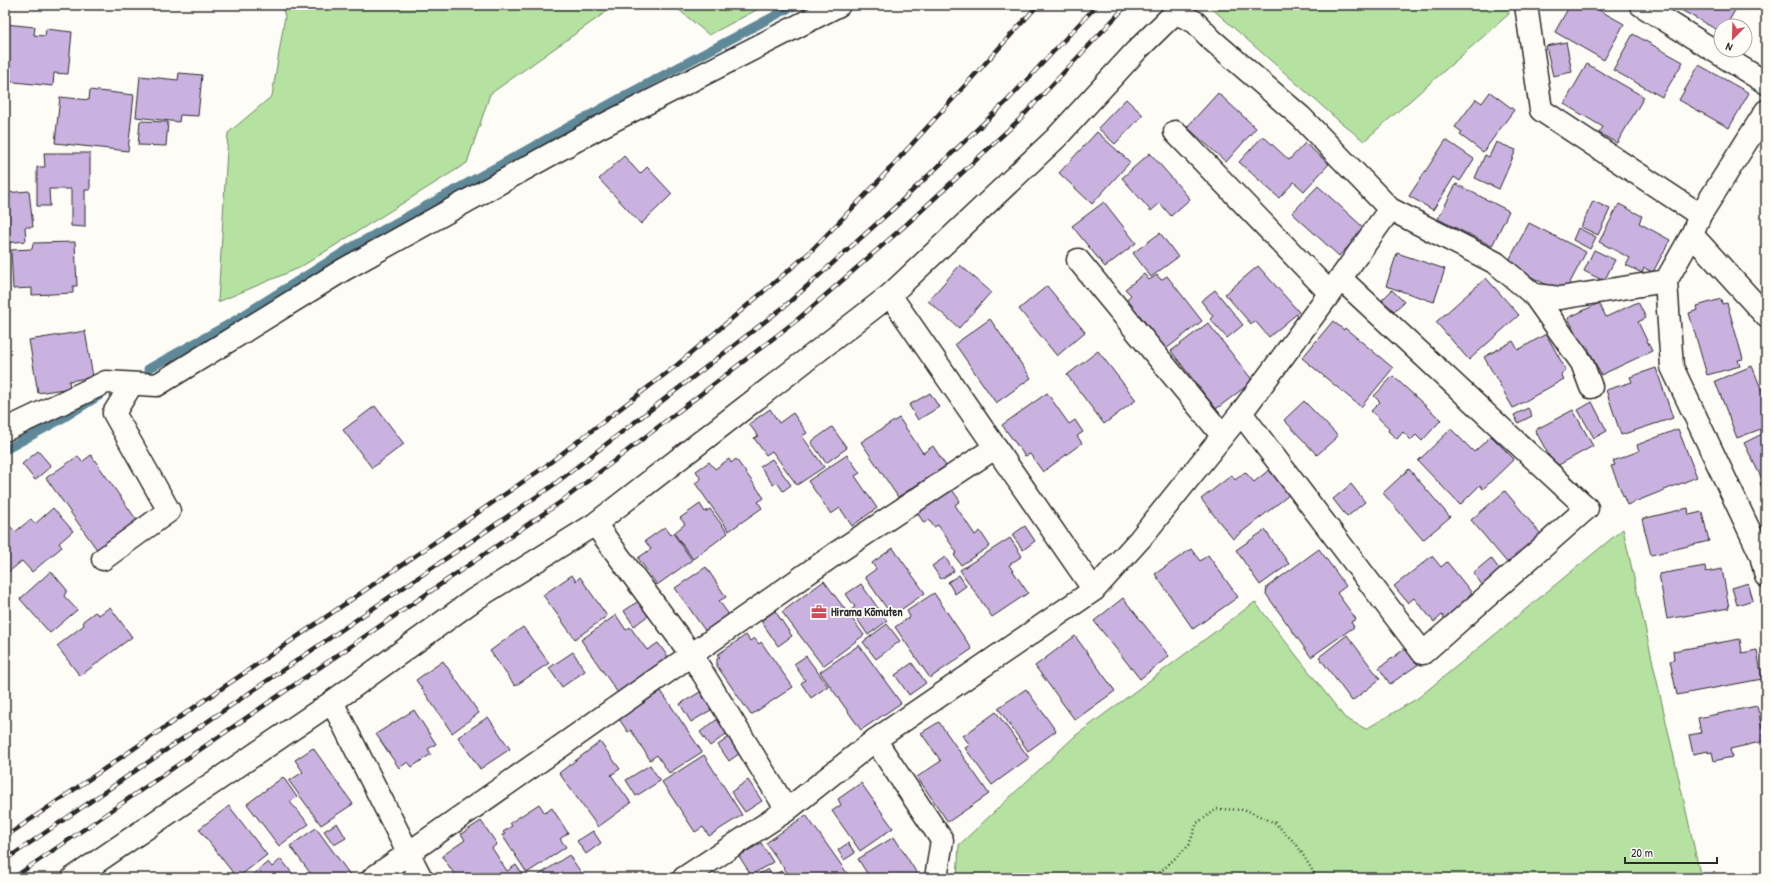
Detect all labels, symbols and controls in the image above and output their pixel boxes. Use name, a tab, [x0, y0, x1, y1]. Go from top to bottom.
north arrow	[1713, 18, 1753, 58]
text: N	[1724, 40, 1735, 55]
office icon: Hirama Kōmuten	[810, 603, 828, 621]
place label: Hirama Kōmuten	[831, 603, 903, 620]
scale bar	[1625, 839, 1717, 865]
text: 20 m	[1631, 844, 1653, 861]

